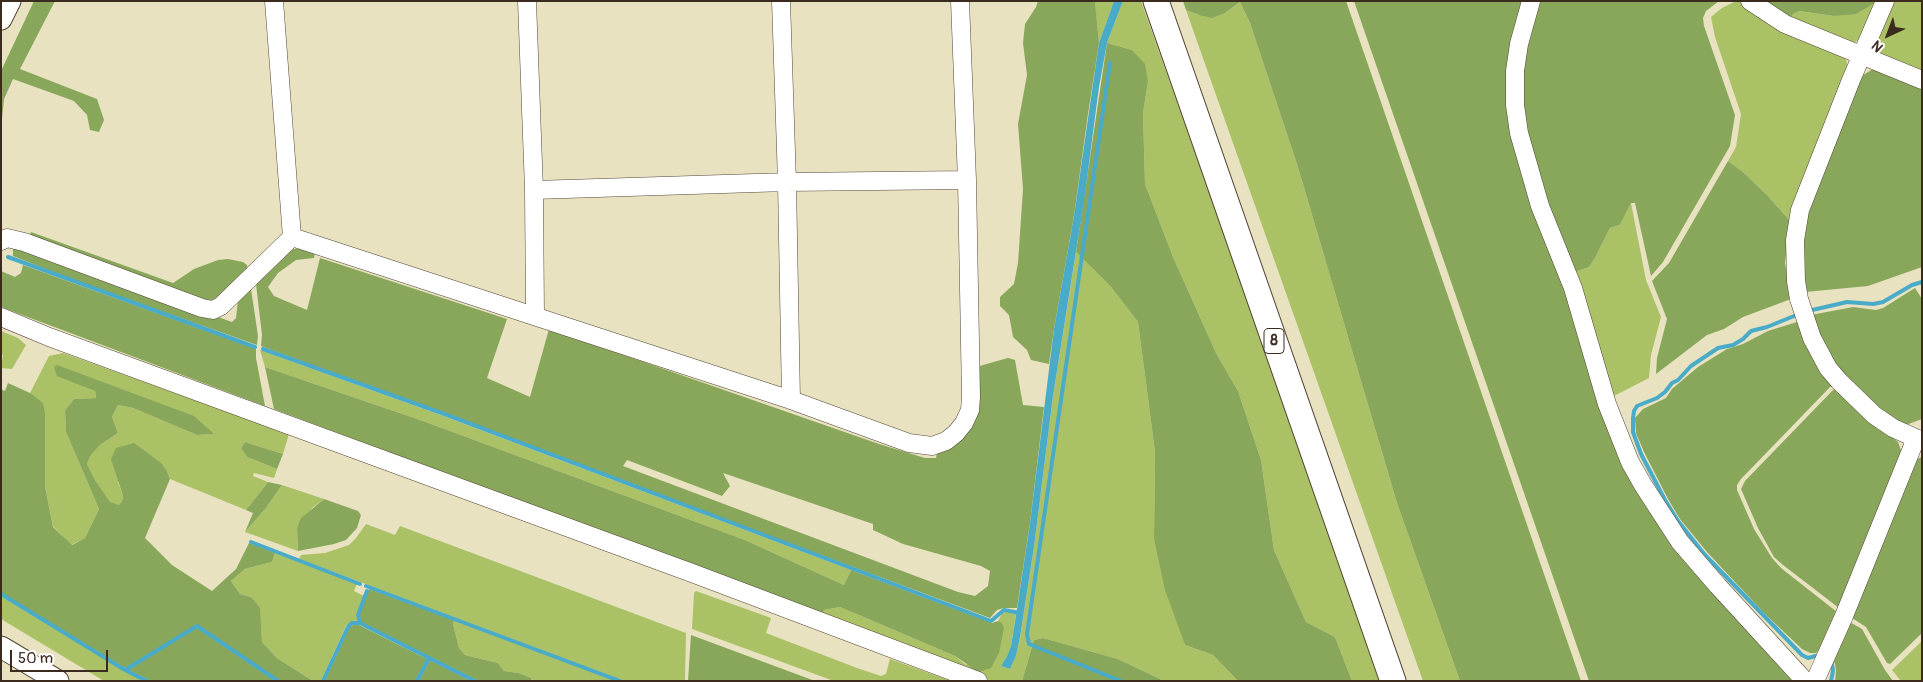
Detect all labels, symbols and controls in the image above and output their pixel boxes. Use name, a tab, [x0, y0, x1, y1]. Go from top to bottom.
north arrow	[1863, 10, 1913, 60]
text: N	[1868, 37, 1887, 56]
road number: 8	[1264, 328, 1284, 354]
scale bar	[12, 640, 110, 672]
text: 50 m	[18, 649, 53, 668]

